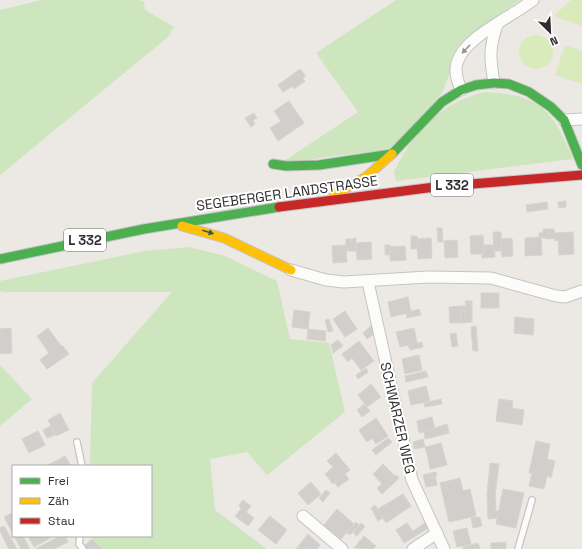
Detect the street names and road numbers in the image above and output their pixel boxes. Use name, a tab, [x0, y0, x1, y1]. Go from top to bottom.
street label: SEGEBERGER LANDSTRASSE	[195, 171, 379, 215]
road number: L 332	[431, 174, 473, 196]
road number: L 332	[64, 229, 106, 251]
street label: SCHWARZER WEG	[376, 360, 420, 476]

